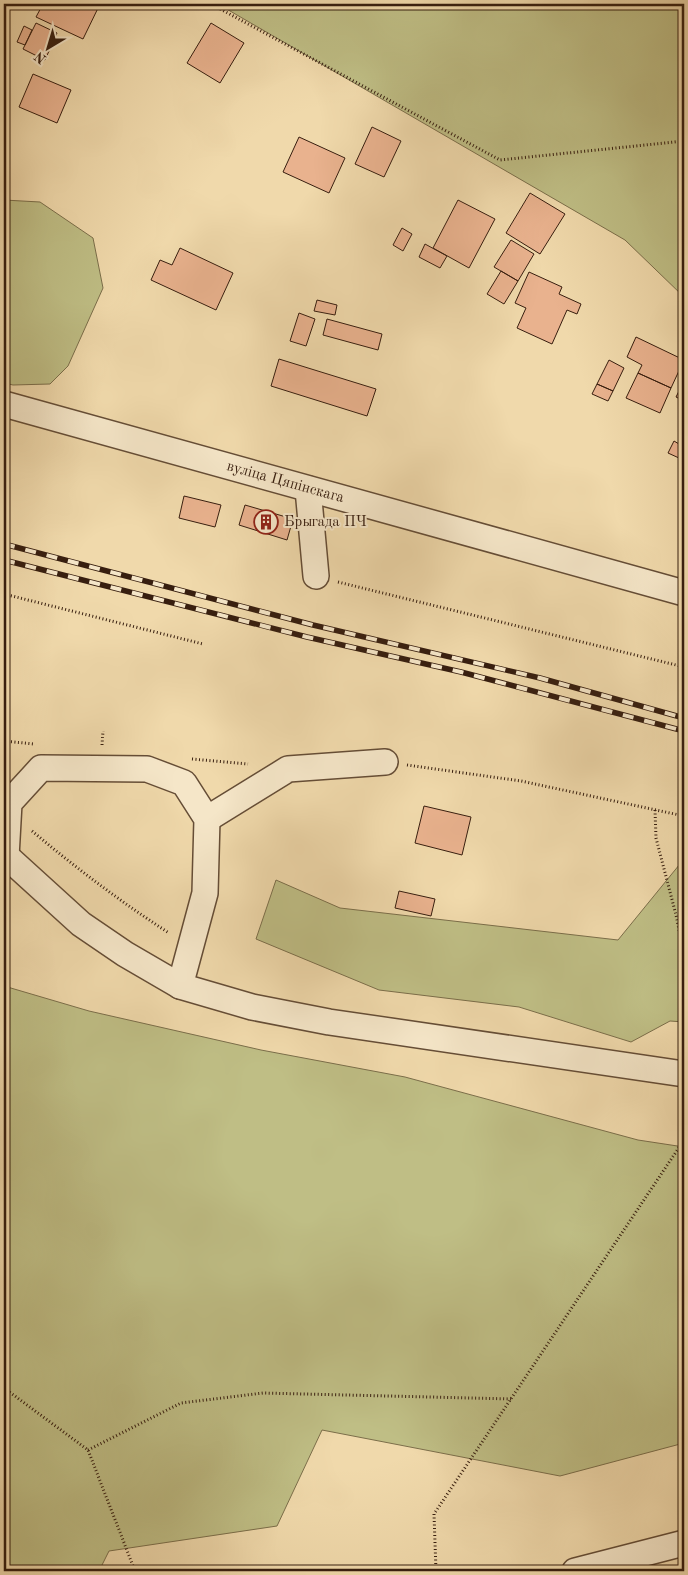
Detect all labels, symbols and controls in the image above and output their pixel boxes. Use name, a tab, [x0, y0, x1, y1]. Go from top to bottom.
north arrow	[22, 22, 72, 72]
text: N	[32, 48, 49, 66]
street label: вуліца Цяпінскага	[225, 459, 346, 506]
building icon: Брыгада ПЧ	[253, 509, 279, 535]
place label: Брыгада ПЧ	[284, 515, 367, 530]

